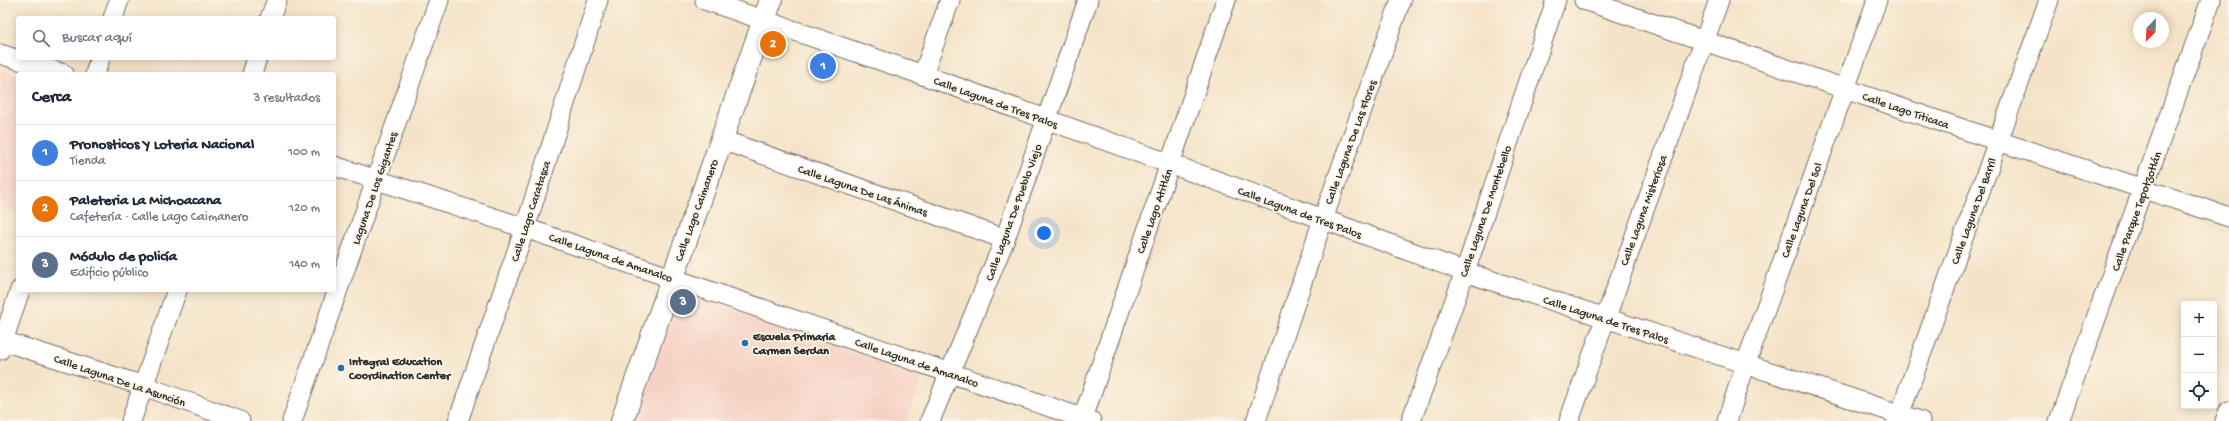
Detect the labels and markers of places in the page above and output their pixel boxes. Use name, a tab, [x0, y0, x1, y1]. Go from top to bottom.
pin: 2	[760, 29, 786, 59]
pin: 1	[810, 51, 836, 81]
pin: 3	[670, 287, 696, 317]
place label: Escuela Primaria Carmen Serdan	[752, 331, 836, 359]
marker: Escuela Primaria Carmen Serdan	[740, 338, 750, 348]
place label: Integral Education Coordination Center	[348, 356, 452, 384]
marker: Integral Education Coordination Center	[336, 363, 346, 373]

